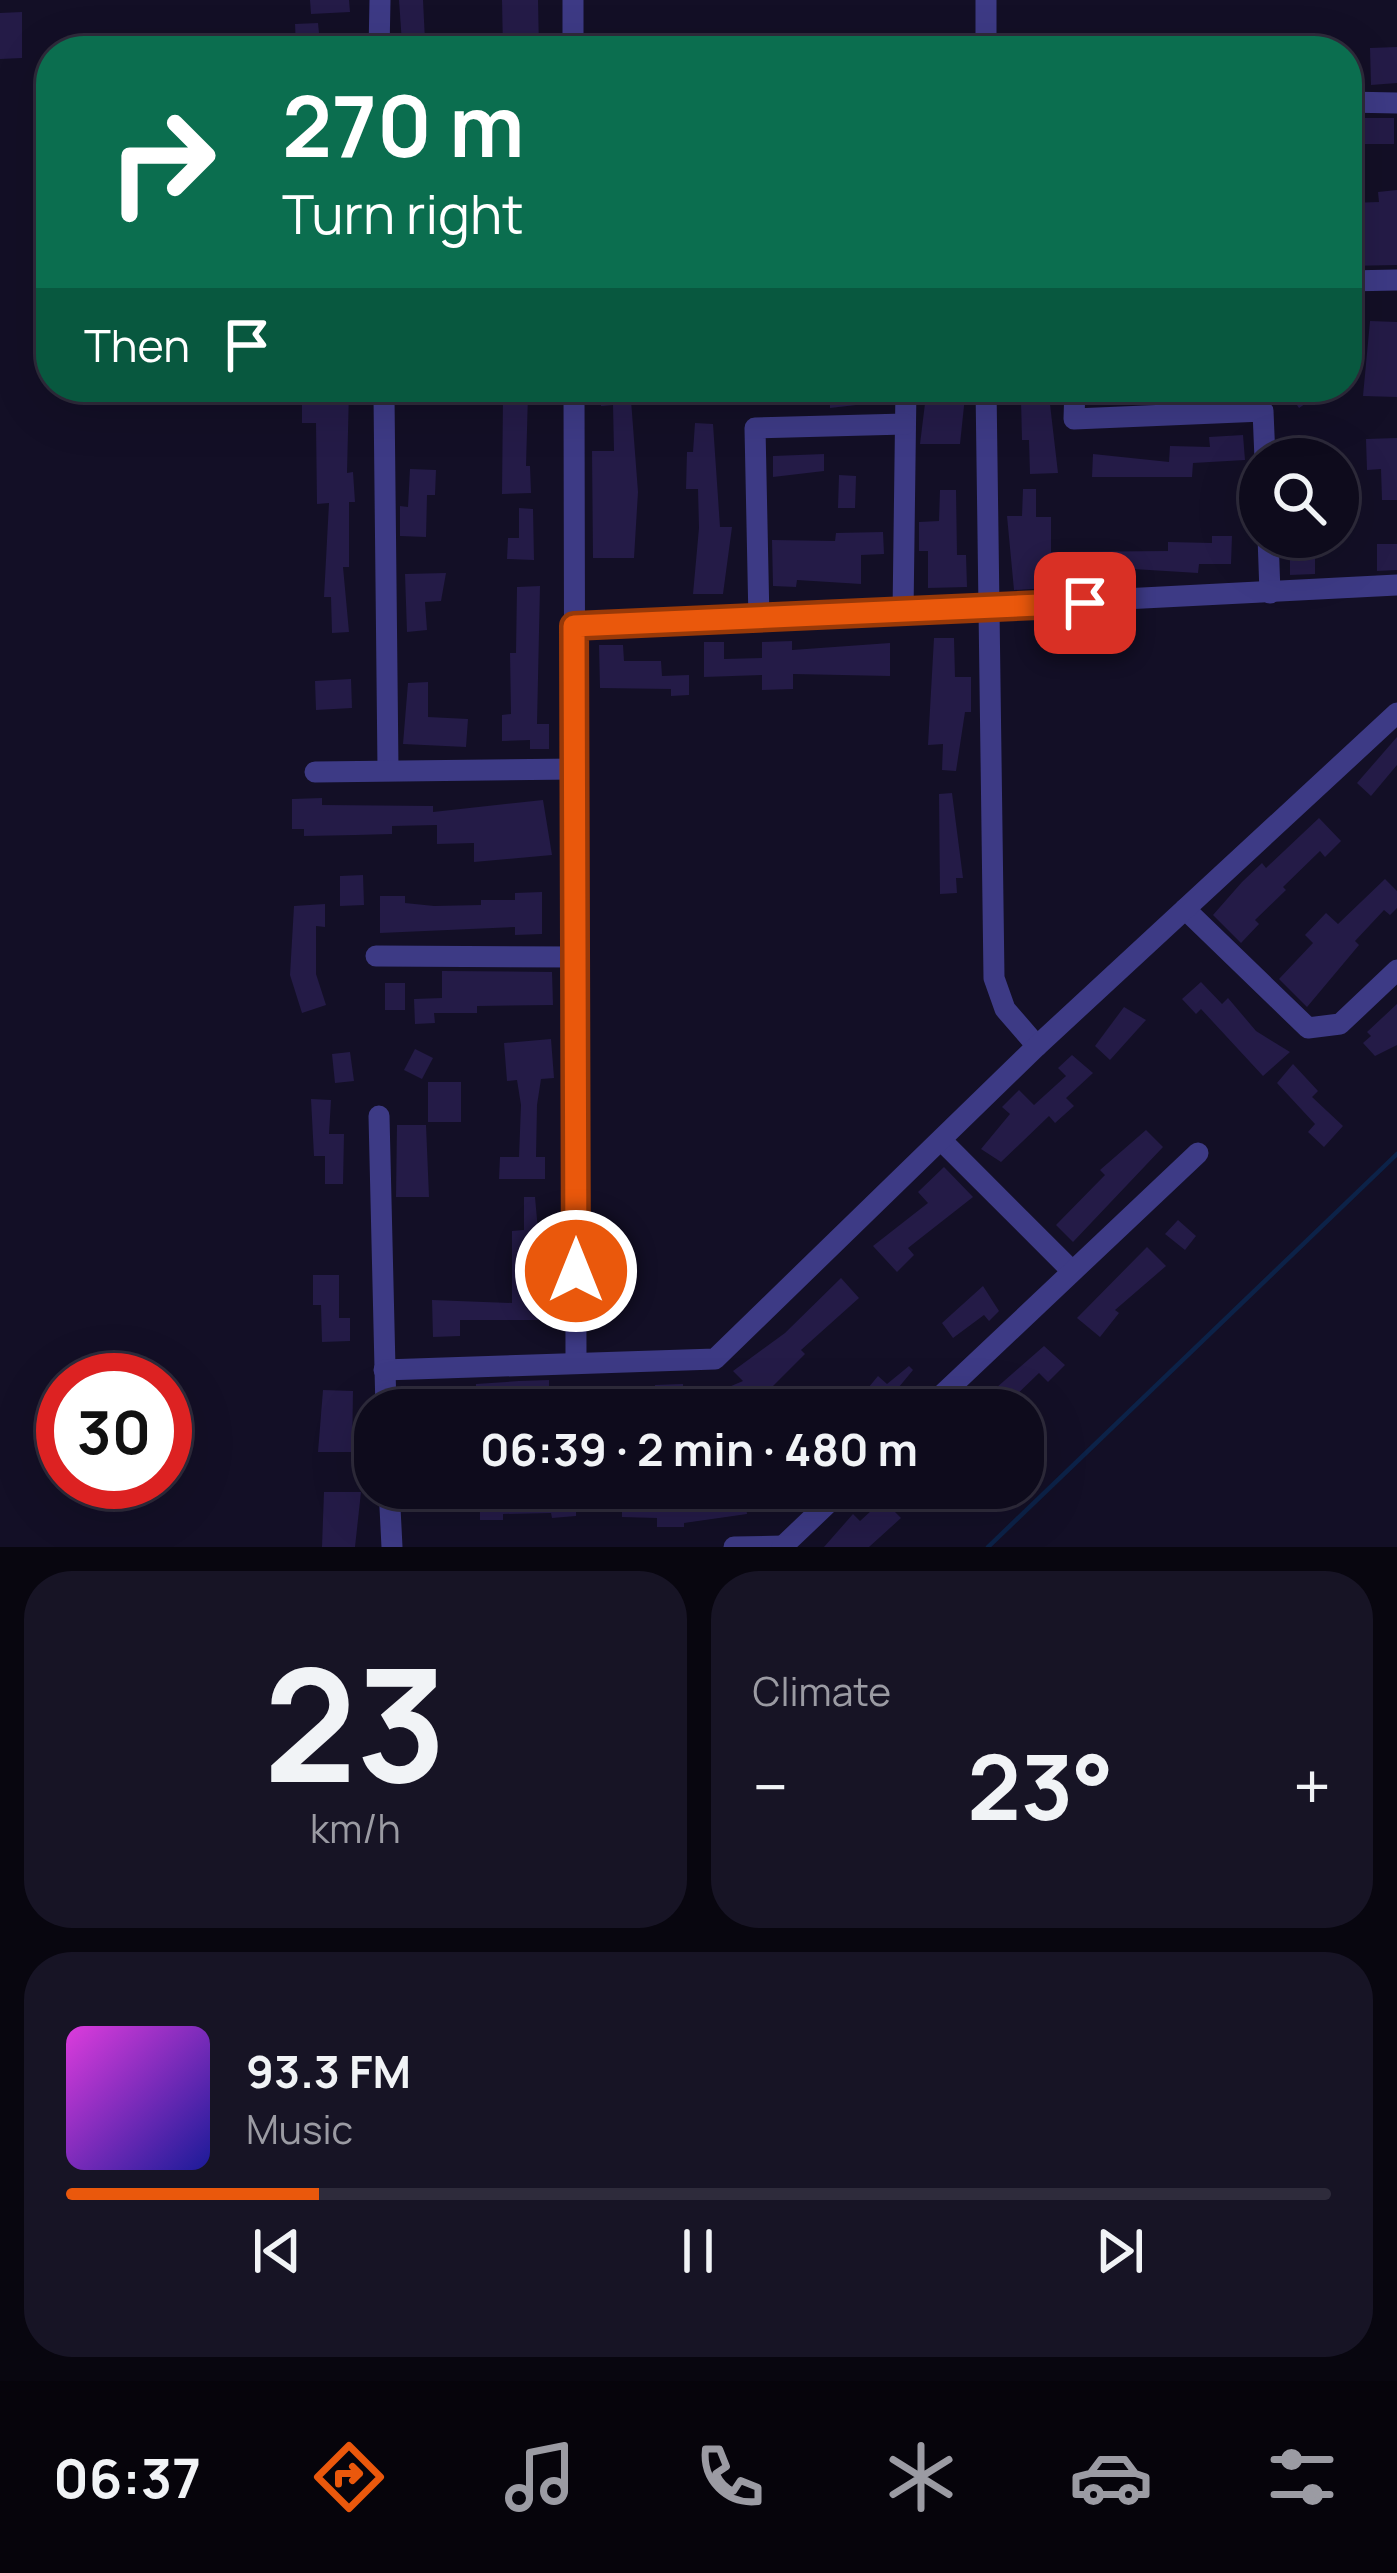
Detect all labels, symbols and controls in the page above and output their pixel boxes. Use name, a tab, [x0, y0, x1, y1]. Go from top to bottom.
text: 270 m	[282, 67, 524, 182]
icon: right	[84, 84, 240, 240]
text: Turn right	[282, 176, 524, 250]
icon: arrive	[214, 312, 280, 378]
text: Then	[84, 314, 190, 376]
map controls	[1239, 438, 1359, 558]
button: search	[1239, 438, 1359, 558]
pin	[1034, 552, 1136, 654]
icon: arrive	[1052, 570, 1118, 636]
position arrow	[513, 1208, 639, 1334]
speed limit sign: 30	[36, 1353, 192, 1509]
text: 06:39 · 2 min · 480 m	[480, 1418, 918, 1480]
text: 23	[263, 1616, 447, 1829]
text: Climate	[753, 1664, 891, 1718]
text: 23°	[967, 1724, 1114, 1847]
text: −	[753, 1741, 788, 1831]
text: +	[1293, 1741, 1331, 1831]
text: km/h	[310, 1801, 401, 1855]
text: 93.3 FM	[246, 2040, 411, 2102]
text: Music	[246, 2102, 353, 2156]
icon: previous	[244, 2218, 310, 2284]
icon: pause	[665, 2218, 731, 2284]
icon: next	[1087, 2218, 1153, 2284]
icon: directions	[307, 2435, 391, 2519]
icon: music	[498, 2435, 582, 2519]
icon: phone	[688, 2435, 772, 2519]
icon: climate	[879, 2435, 963, 2519]
icon: car	[1069, 2435, 1153, 2519]
icon: filters	[1260, 2435, 1344, 2519]
text: 06:37	[53, 2440, 201, 2514]

